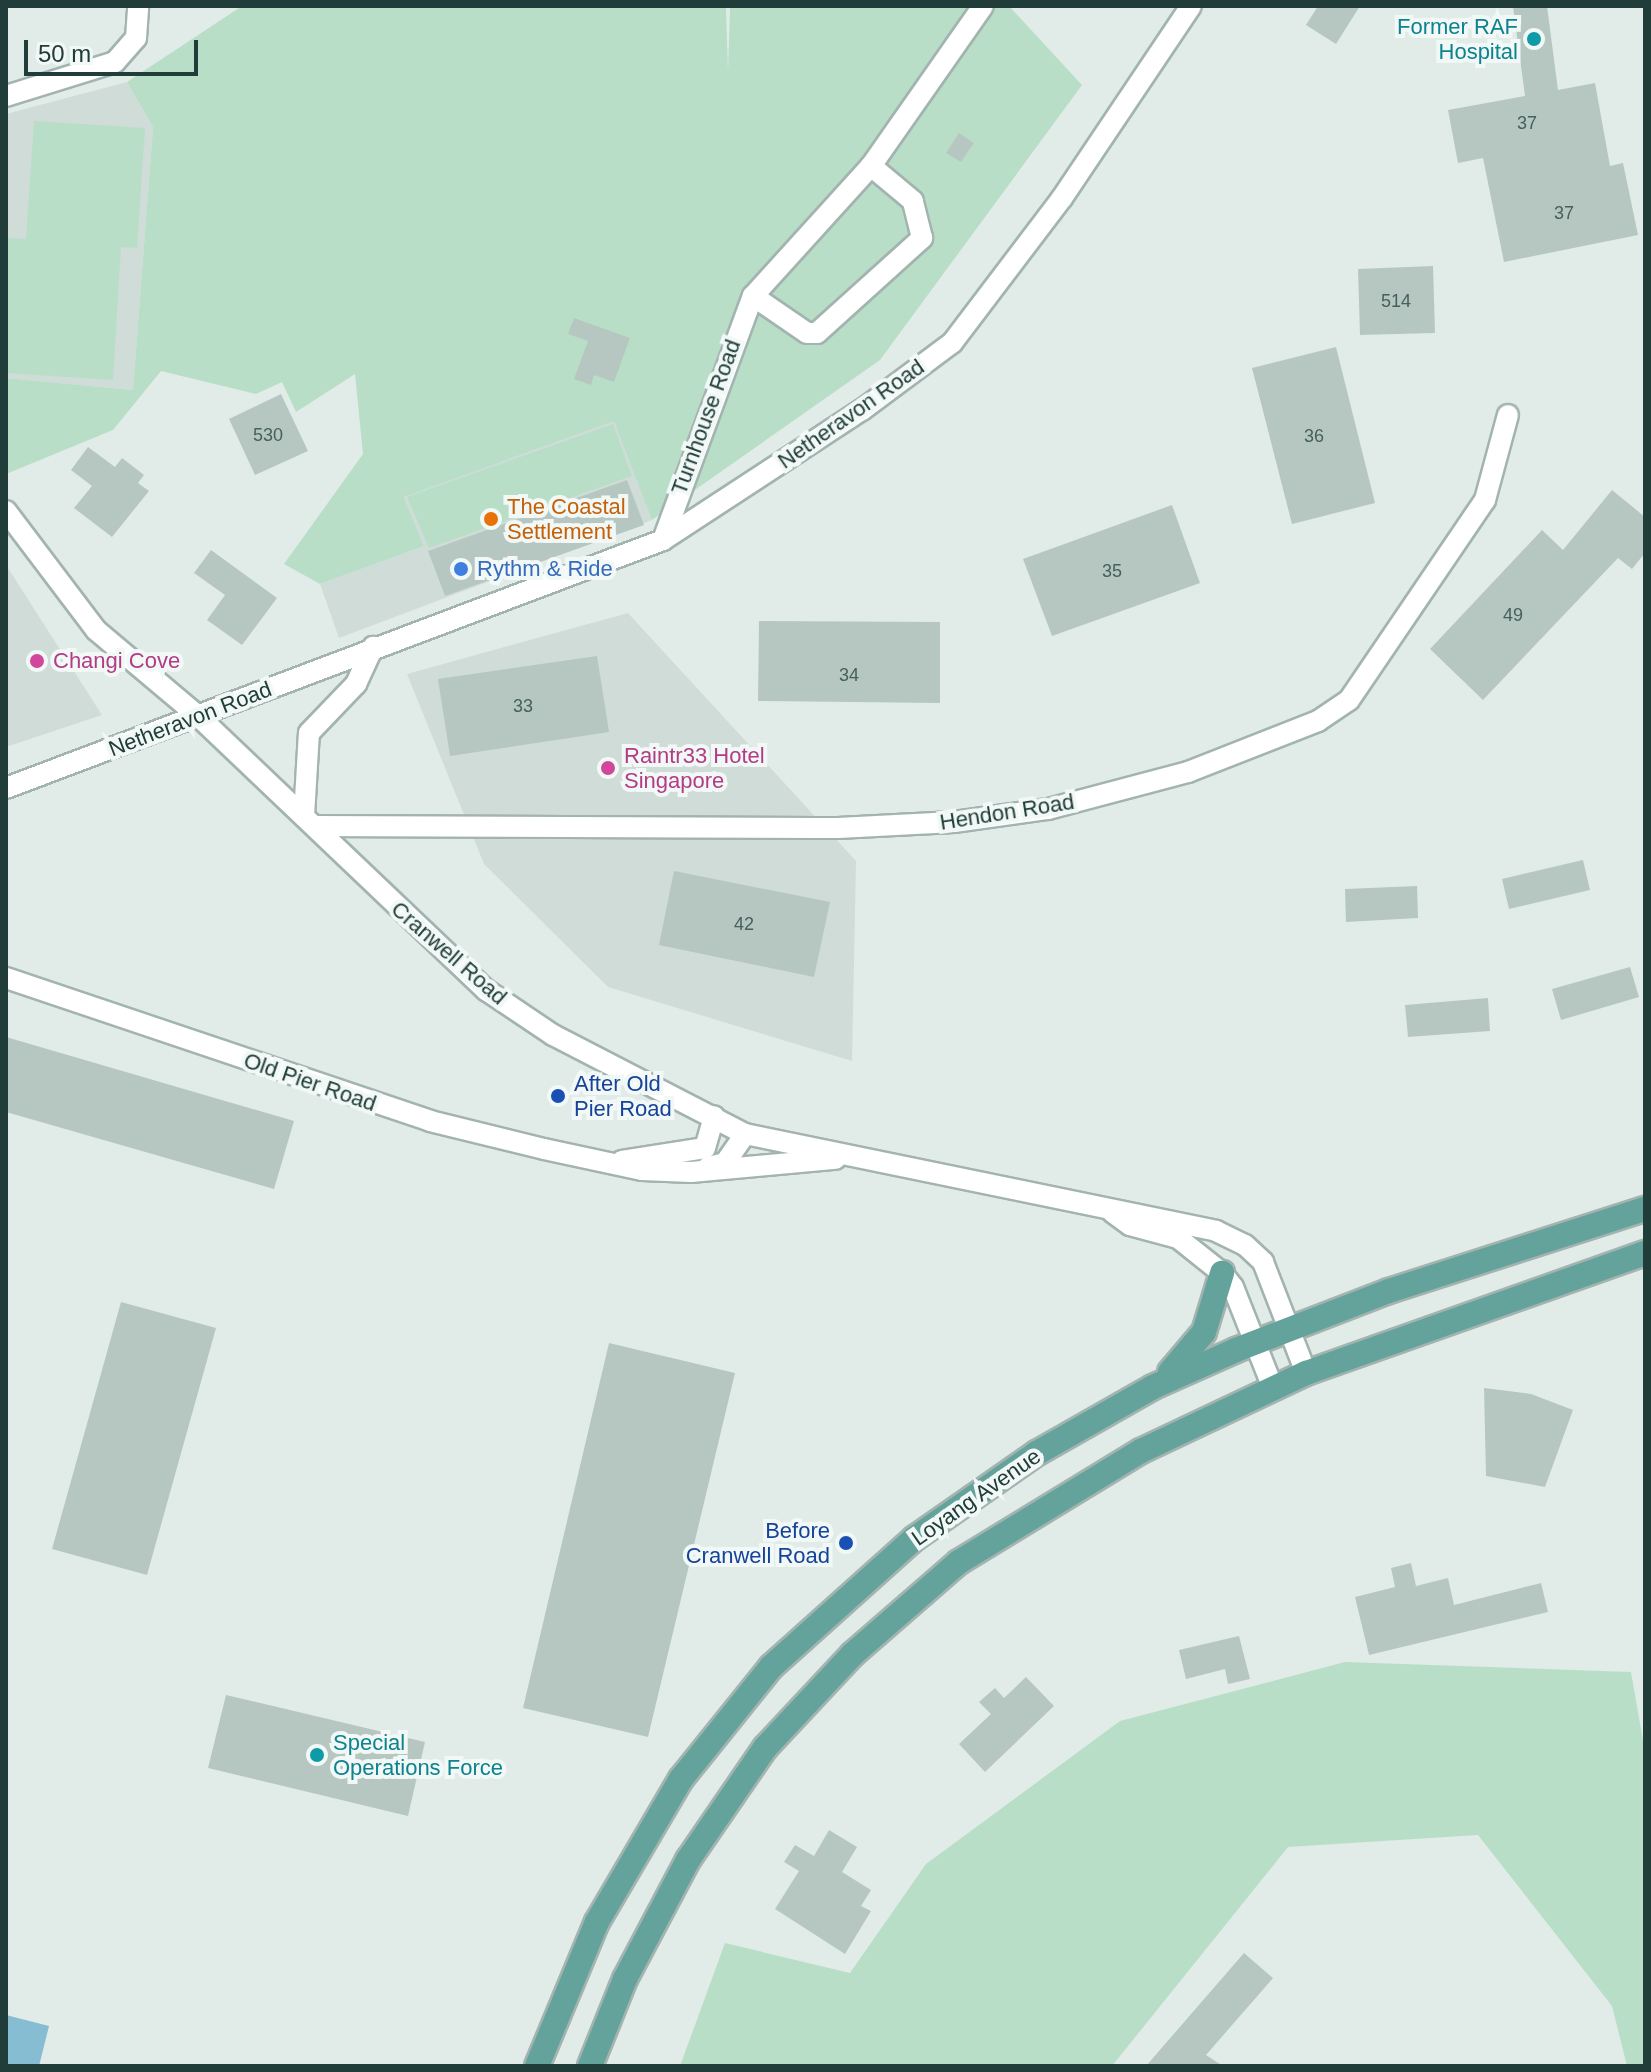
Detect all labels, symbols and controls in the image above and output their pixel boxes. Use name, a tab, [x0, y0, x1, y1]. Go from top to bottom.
place label: Former RAF Hospital	[1397, 13, 1518, 64]
scale bar	[28, 24, 202, 74]
marker: Former RAF Hospital	[1525, 30, 1543, 48]
text: 50 m	[38, 40, 91, 67]
house number: 37	[1517, 112, 1537, 134]
house number: 37	[1554, 202, 1574, 224]
house number: 514	[1381, 290, 1411, 312]
street label: Turnhouse Road	[666, 336, 746, 498]
street label: Netheravon Road	[773, 354, 929, 474]
house number: 530	[253, 424, 283, 446]
house number: 36	[1304, 425, 1324, 447]
place label: The Coastal Settlement	[507, 493, 626, 544]
marker: The Coastal Settlement	[482, 510, 500, 528]
place label: Rythm & Ride	[477, 556, 613, 582]
marker: Rythm & Ride	[452, 560, 470, 578]
house number: 35	[1102, 560, 1122, 582]
house number: 49	[1503, 604, 1523, 626]
place label: Changi Cove	[53, 648, 180, 674]
marker: Changi Cove	[28, 652, 46, 670]
house number: 34	[839, 664, 859, 686]
street label: Netheravon Road	[105, 676, 275, 762]
house number: 33	[513, 695, 533, 717]
place label: Raintr33 Hotel Singapore	[624, 742, 765, 794]
marker: Raintr33 Hotel Singapore	[599, 759, 617, 777]
street label: Hendon Road	[938, 788, 1076, 836]
street label: Cranwell Road	[386, 896, 512, 1010]
house number: 42	[734, 913, 754, 935]
street label: Old Pier Road	[240, 1047, 380, 1117]
place label: After Old Pier Road	[574, 1070, 672, 1122]
marker: After Old Pier Road	[549, 1087, 567, 1105]
street label: Loyang Avenue	[906, 1442, 1046, 1552]
place label: Before Cranwell Road	[686, 1517, 830, 1568]
marker: Before Cranwell Road	[837, 1534, 855, 1552]
place label: Special Operations Force	[333, 1729, 503, 1780]
marker: Special Operations Force	[308, 1746, 326, 1764]

